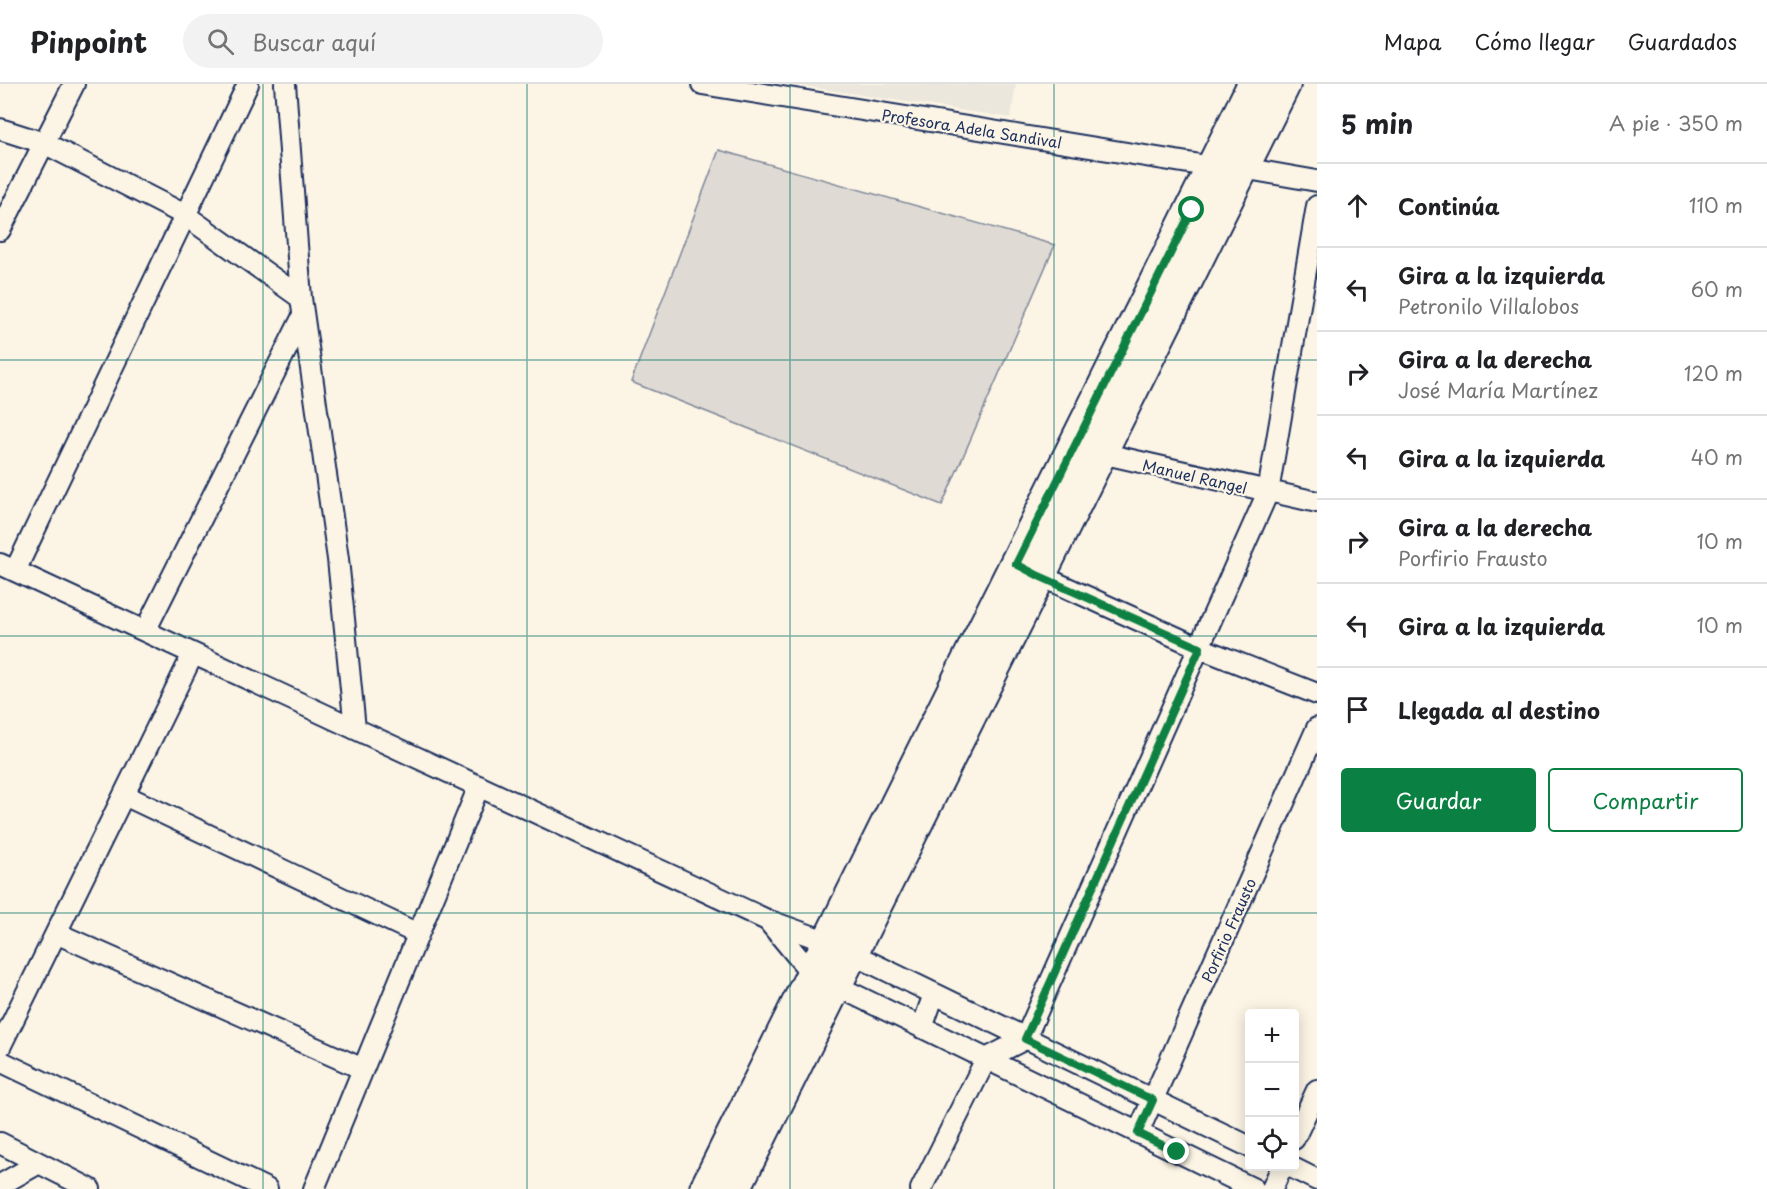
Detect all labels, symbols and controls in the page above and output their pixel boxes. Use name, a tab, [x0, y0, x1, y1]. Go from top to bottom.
search box	[183, 14, 603, 68]
text: Pinpoint	[30, 20, 147, 63]
icon: search	[204, 25, 237, 58]
text: Buscar aquí	[252, 25, 376, 58]
text: Mapa	[1384, 25, 1442, 57]
text: Cómo llegar	[1475, 25, 1595, 57]
text: Guardados	[1628, 25, 1737, 57]
street label: Profesora Adela Sandival	[880, 102, 1064, 154]
text: 5 min	[1341, 104, 1413, 143]
text: A pie · 350 m	[1609, 108, 1743, 138]
icon: ahead	[1341, 189, 1374, 222]
text: Continúa	[1398, 189, 1500, 222]
text: 110 m	[1689, 190, 1743, 220]
route start	[1178, 196, 1204, 222]
text: Gira a la izquierda	[1398, 258, 1605, 291]
icon: left	[1341, 273, 1374, 306]
text: 60 m	[1691, 274, 1743, 304]
text: Petronilo Villalobos	[1398, 291, 1579, 321]
text: Gira a la derecha	[1398, 342, 1592, 375]
icon: right	[1341, 357, 1374, 390]
text: 120 m	[1684, 358, 1743, 388]
text: José María Martínez	[1398, 375, 1598, 405]
icon: left	[1341, 441, 1374, 474]
text: Gira a la izquierda	[1398, 441, 1605, 474]
text: 40 m	[1691, 442, 1743, 472]
street label: Manuel Rangel	[1140, 453, 1250, 499]
text: Gira a la derecha	[1398, 510, 1592, 543]
icon: right	[1341, 525, 1374, 558]
text: 10 m	[1696, 526, 1743, 556]
text: Porfirio Frausto	[1398, 543, 1548, 573]
icon: left	[1341, 609, 1374, 642]
text: Gira a la izquierda	[1398, 609, 1605, 642]
text: 10 m	[1696, 610, 1743, 640]
icon: arrive	[1341, 693, 1374, 726]
text: Llegada al destino	[1398, 693, 1600, 726]
button: Guardar	[1341, 768, 1536, 832]
button: Compartir	[1548, 768, 1743, 832]
street label: Porfirio Frausto	[1195, 874, 1261, 986]
map controls	[1245, 1009, 1299, 1171]
button: +	[1245, 1009, 1299, 1063]
button: −	[1245, 1063, 1299, 1117]
button: locate	[1245, 1117, 1299, 1171]
route end	[1163, 1138, 1189, 1164]

